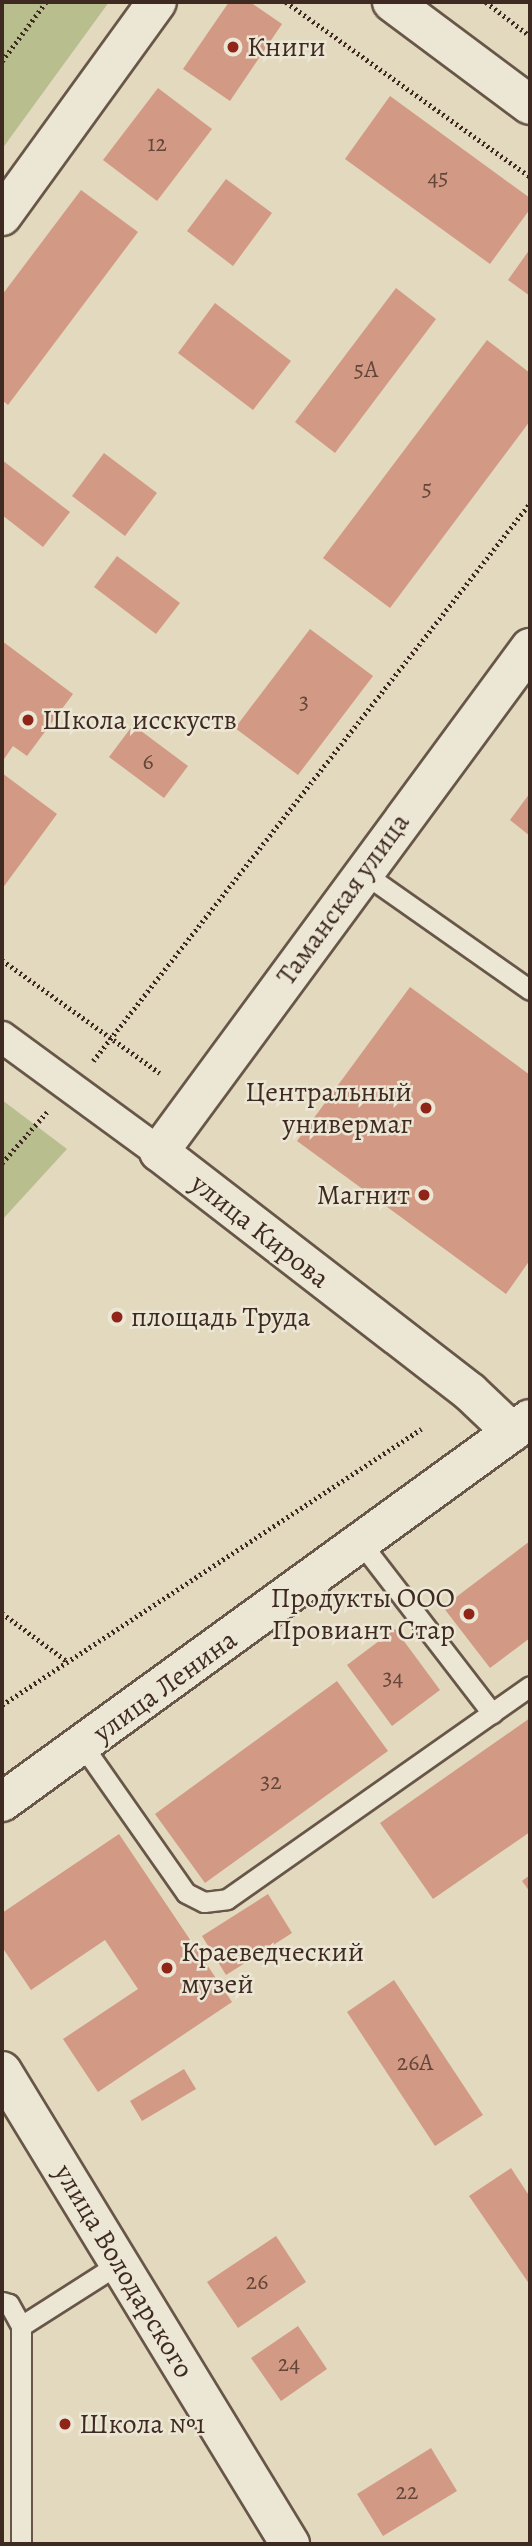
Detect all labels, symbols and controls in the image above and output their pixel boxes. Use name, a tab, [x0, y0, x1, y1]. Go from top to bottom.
place label: Книги	[247, 30, 326, 64]
marker: Книги	[225, 39, 241, 55]
house number: 12	[147, 130, 167, 158]
house number: 45	[427, 164, 449, 192]
house number: 5А	[354, 356, 378, 384]
house number: 5	[422, 475, 432, 503]
house number: 3	[299, 688, 309, 716]
place label: Школа исскуств	[42, 703, 237, 737]
marker: Школа исскуств	[20, 712, 36, 728]
house number: 6	[142, 748, 154, 776]
street label: Таманская улица	[269, 806, 417, 992]
place label: Центральный универмаг	[245, 1075, 412, 1141]
marker: Центральный универмаг	[418, 1100, 434, 1116]
street label: улица Кирова	[184, 1167, 336, 1295]
place label: Магнит	[317, 1178, 410, 1212]
marker: Магнит	[416, 1187, 432, 1203]
place label: площадь Труда	[131, 1300, 311, 1334]
marker: площадь Труда	[109, 1309, 125, 1325]
place label: Продукты ООО Провиант Стар	[270, 1581, 455, 1647]
marker: Продукты ООО Провиант Стар	[461, 1606, 477, 1622]
street label: улица Ленина	[87, 1623, 243, 1749]
house number: 34	[383, 1664, 403, 1692]
house number: 32	[260, 1768, 282, 1796]
place label: Краеведческий музей	[181, 1935, 364, 2001]
marker: Краеведческий музей	[159, 1960, 175, 1976]
house number: 26А	[397, 2049, 433, 2077]
street label: улица Володарского	[47, 2158, 201, 2384]
house number: 26	[246, 2268, 268, 2296]
house number: 24	[278, 2350, 300, 2378]
place label: Школа №1	[79, 2407, 205, 2441]
marker: Школа №1	[57, 2416, 73, 2432]
house number: 22	[396, 2478, 418, 2506]

